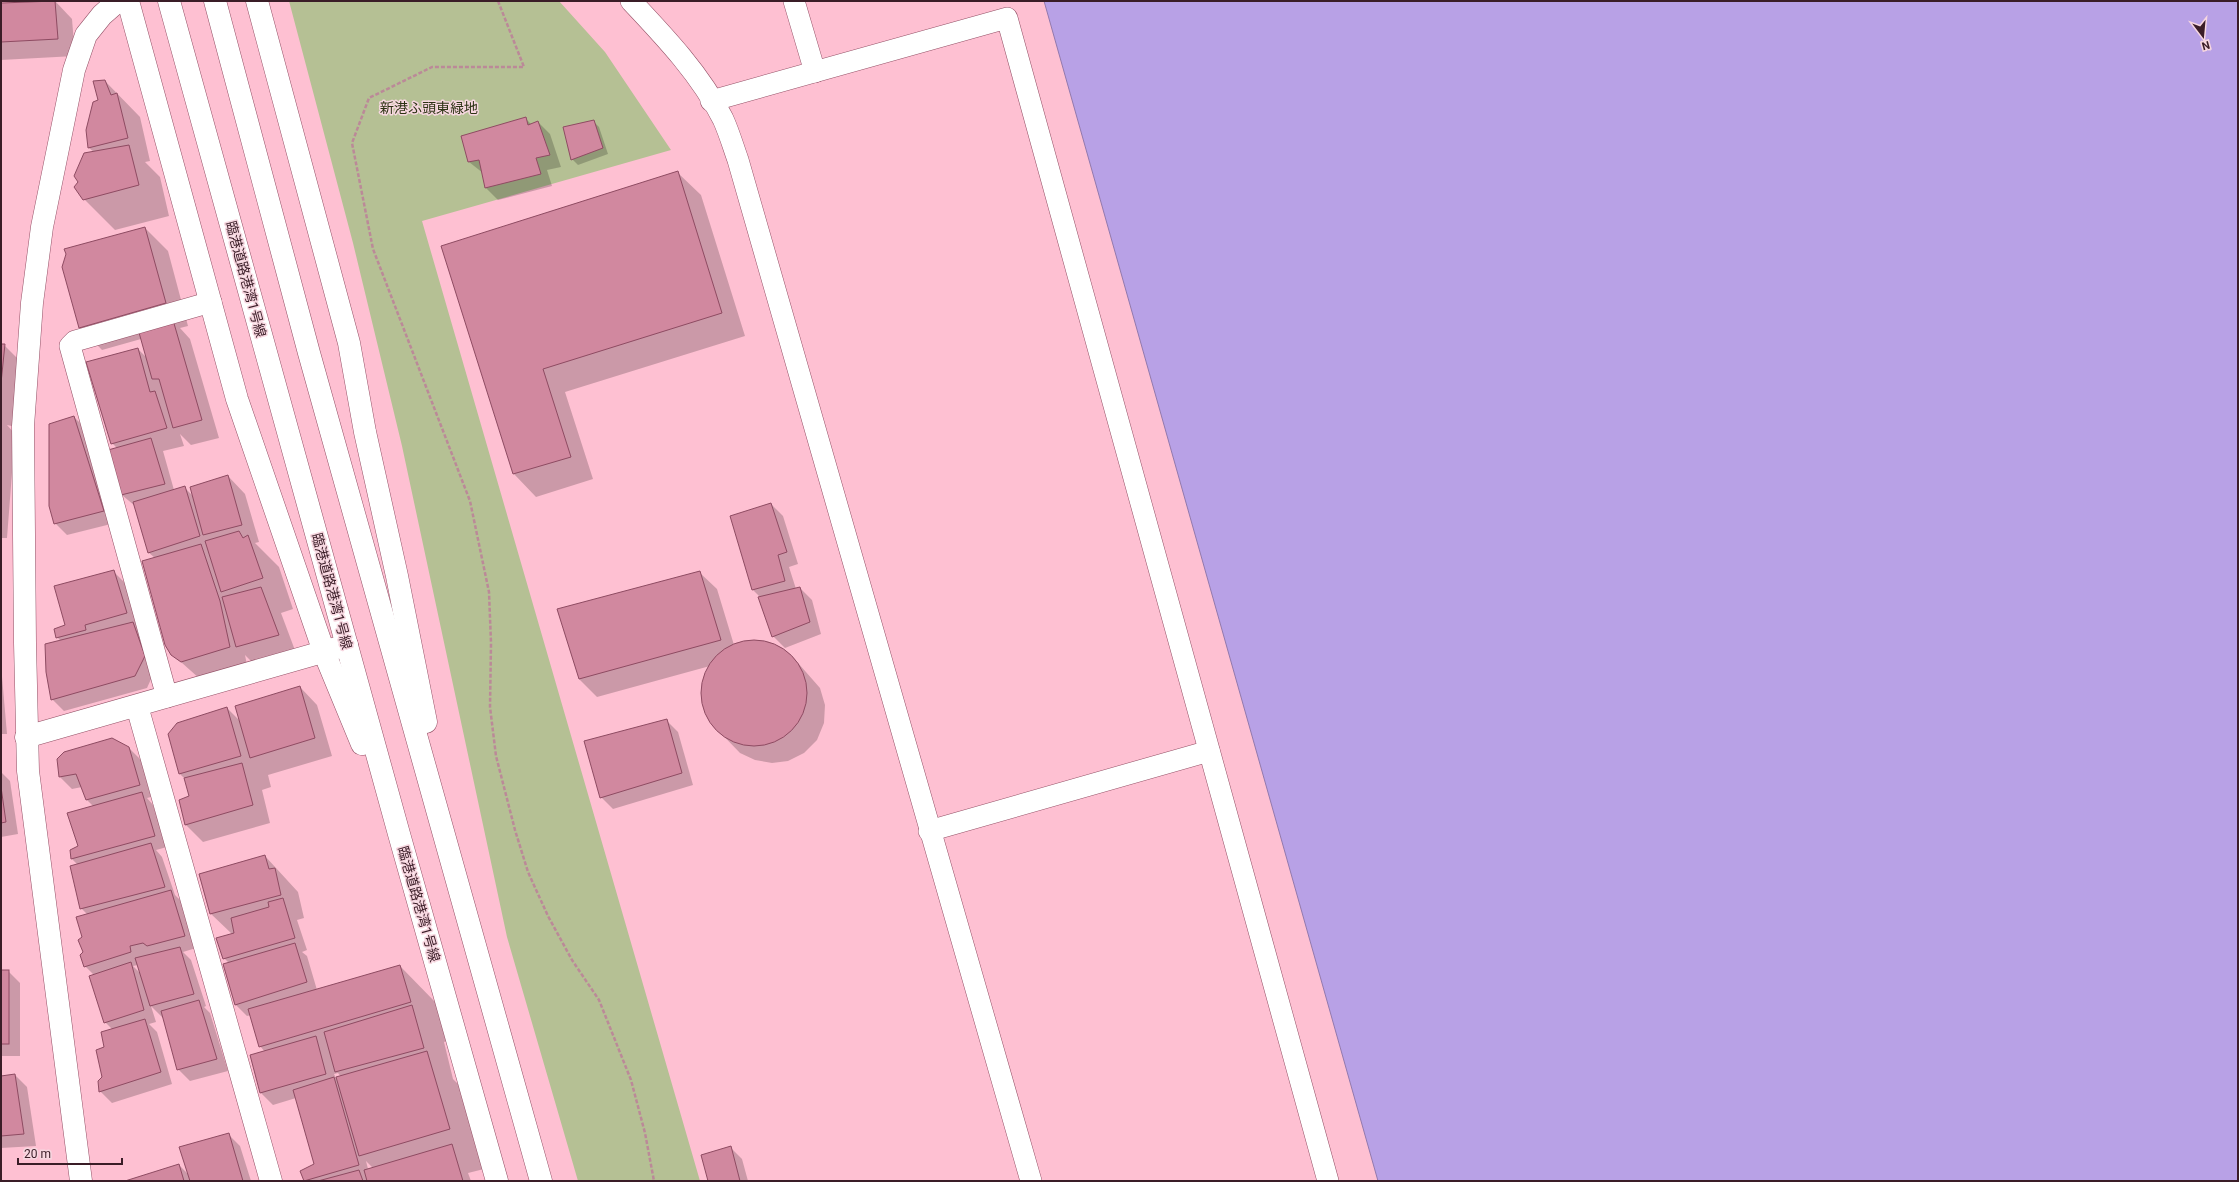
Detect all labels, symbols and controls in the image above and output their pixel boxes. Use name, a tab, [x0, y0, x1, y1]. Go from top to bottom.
north arrow	[2183, 16, 2223, 56]
text: N	[2200, 38, 2211, 53]
park label: 新港ふ頭東緑地	[380, 100, 478, 116]
street label: 臨港道路港湾1号線	[223, 219, 269, 339]
street label: 臨港道路港湾1号線	[309, 531, 355, 651]
street label: 臨港道路港湾1号線	[395, 844, 443, 964]
scale bar	[18, 1140, 122, 1166]
text: 20 m	[24, 1147, 51, 1161]

